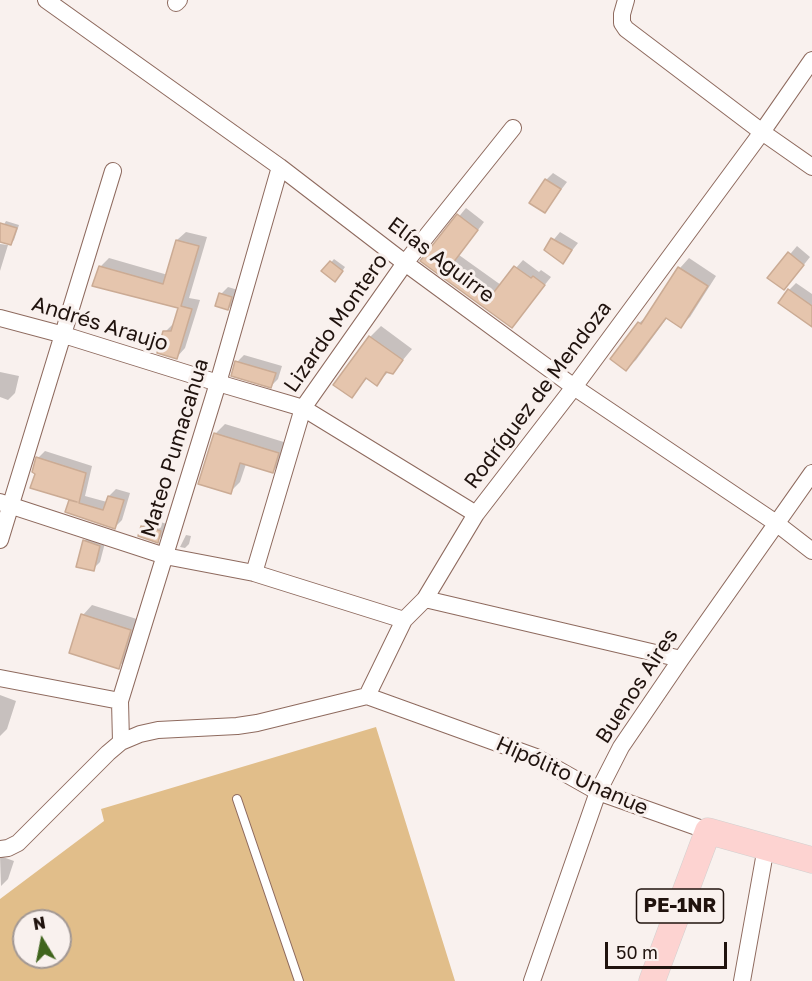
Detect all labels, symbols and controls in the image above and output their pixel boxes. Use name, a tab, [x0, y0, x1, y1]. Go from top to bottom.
street label: Elías Aguirre	[383, 212, 499, 308]
street label: Lizardo Montero	[279, 249, 393, 397]
street label: Andrés Araujo	[29, 291, 171, 357]
street label: Rodríguez de Mendoza	[459, 296, 617, 494]
street label: Mateo Pumacahua	[136, 355, 214, 541]
street label: Buenos Aires	[591, 624, 683, 748]
street label: Hipólito Unanue	[492, 731, 652, 821]
road number: PE-1NR	[636, 889, 724, 923]
north arrow	[12, 909, 72, 969]
text: N	[31, 912, 47, 934]
scale bar	[608, 930, 730, 968]
text: 50 m	[616, 941, 658, 963]

